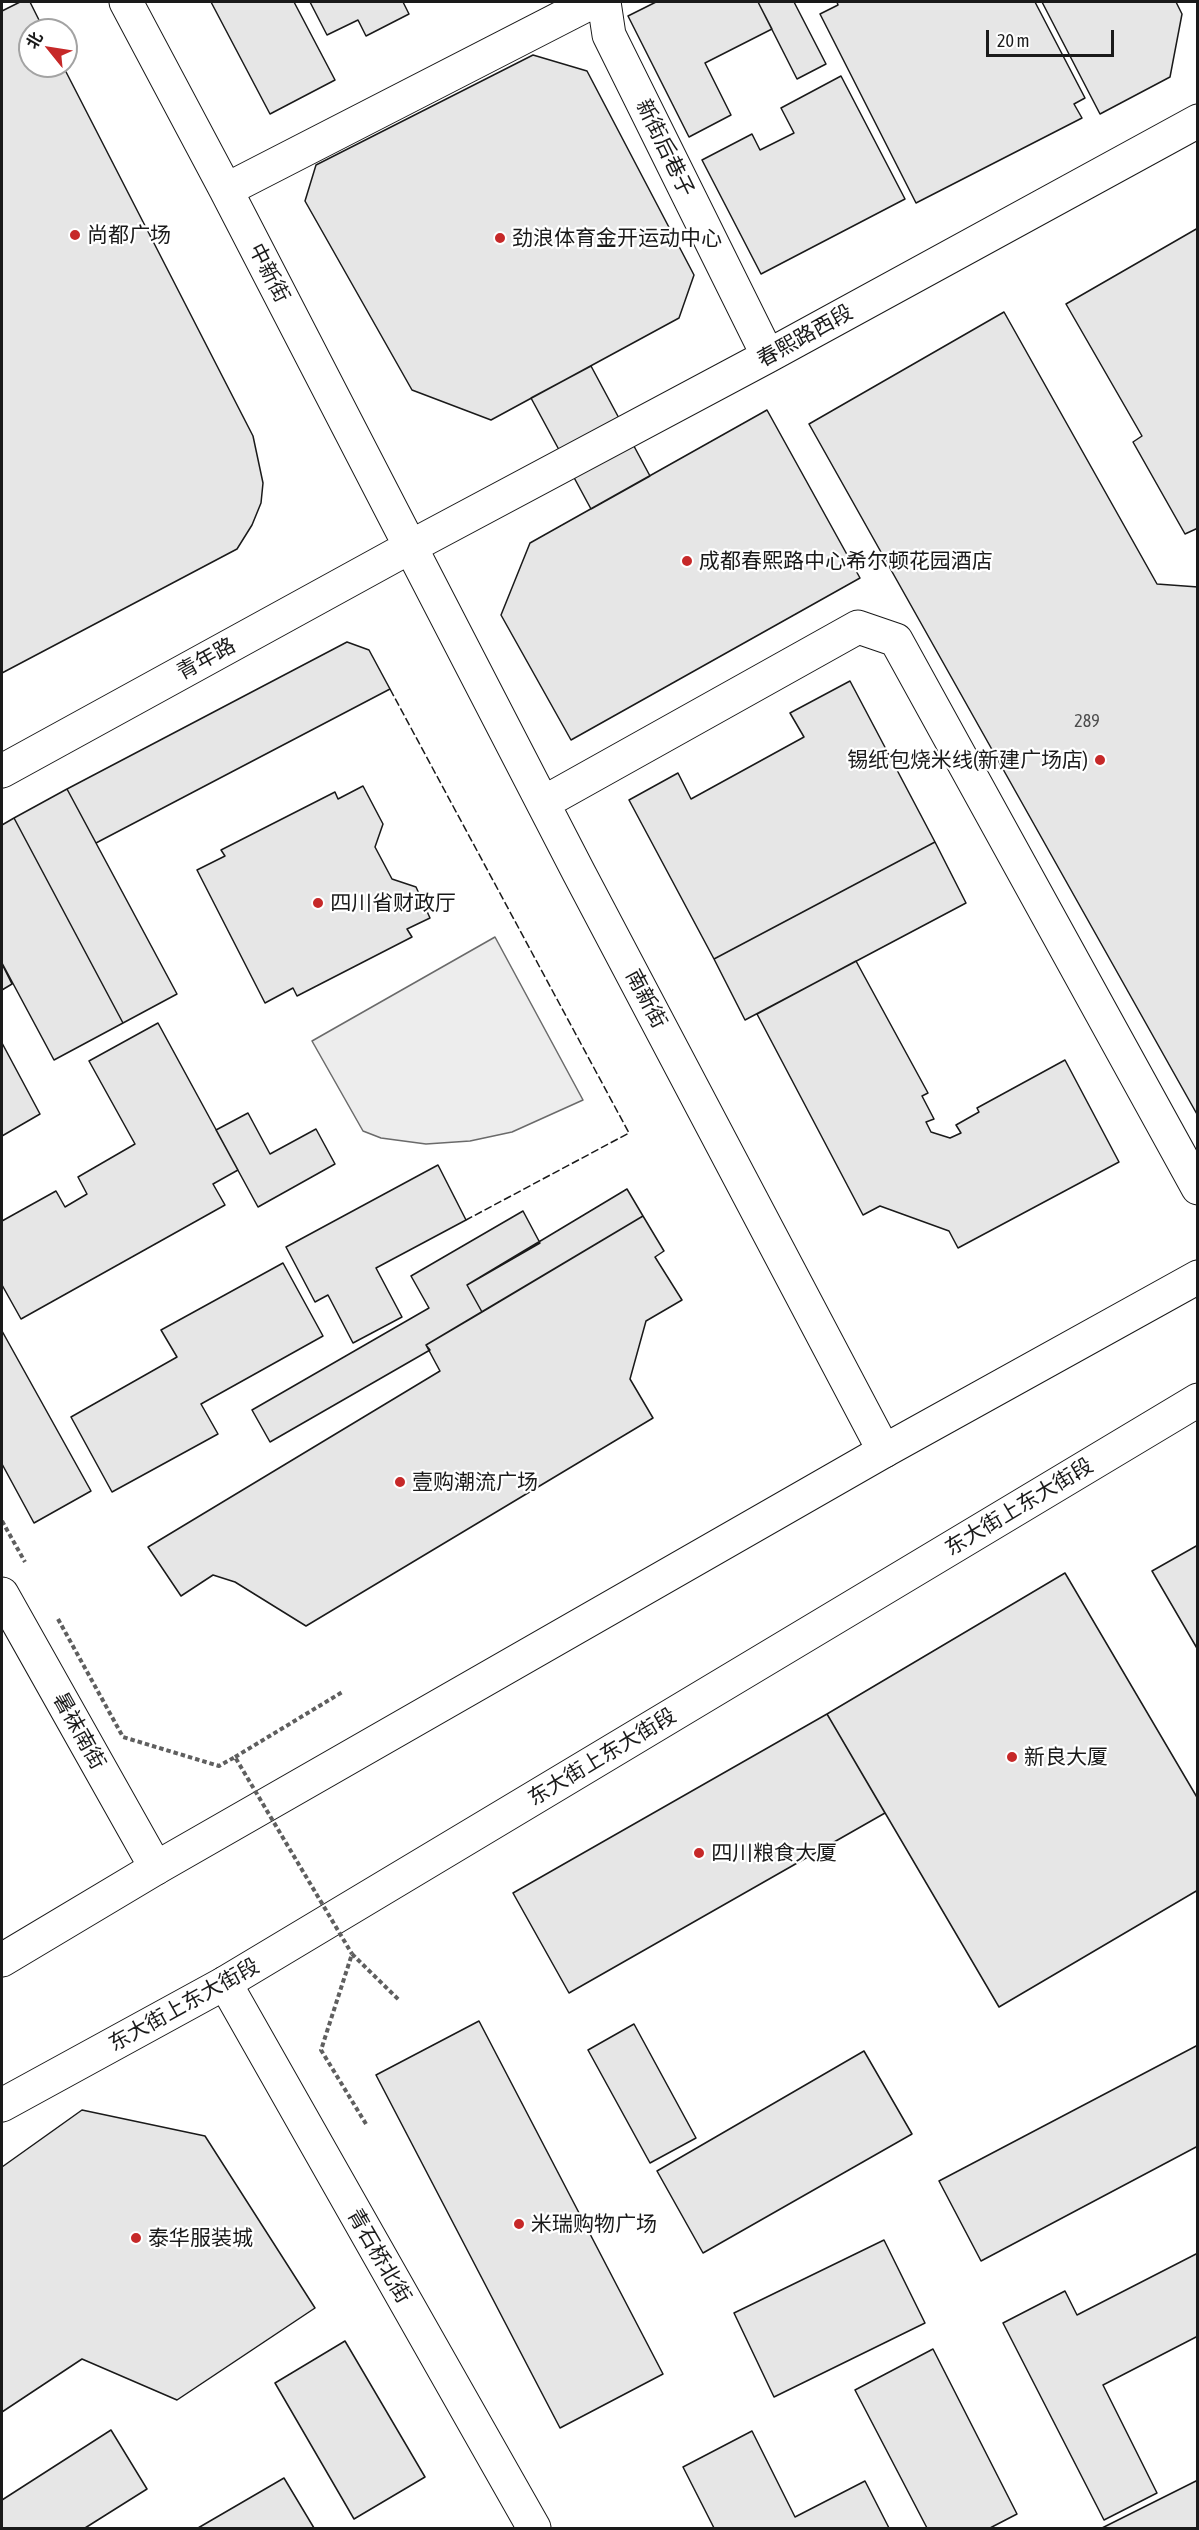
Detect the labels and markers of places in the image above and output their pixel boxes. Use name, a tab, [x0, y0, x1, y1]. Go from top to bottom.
place label: 尚都广场	[87, 222, 171, 248]
place label: 劲浪体育金开运动中心	[512, 225, 722, 251]
marker: 尚都广场	[68, 228, 82, 242]
marker: 劲浪体育金开运动中心	[493, 231, 507, 245]
place label: 成都春熙路中心希尔顿花园酒店	[699, 548, 993, 574]
marker: 成都春熙路中心希尔顿花园酒店	[680, 554, 694, 568]
place label: 锡纸包烧米线(新建广场店)	[847, 747, 1088, 773]
marker: 锡纸包烧米线(新建广场店)	[1093, 753, 1107, 767]
place label: 四川省财政厅	[330, 890, 456, 916]
marker: 四川省财政厅	[311, 896, 325, 910]
place label: 壹购潮流广场	[412, 1469, 538, 1495]
marker: 壹购潮流广场	[393, 1475, 407, 1489]
place label: 新良大厦	[1024, 1744, 1108, 1770]
marker: 新良大厦	[1005, 1750, 1019, 1764]
place label: 四川粮食大厦	[711, 1840, 837, 1866]
marker: 四川粮食大厦	[692, 1846, 706, 1860]
place label: 米瑞购物广场	[531, 2211, 657, 2237]
marker: 米瑞购物广场	[512, 2217, 526, 2231]
place label: 泰华服装城	[148, 2225, 253, 2251]
marker: 泰华服装城	[129, 2231, 143, 2245]

